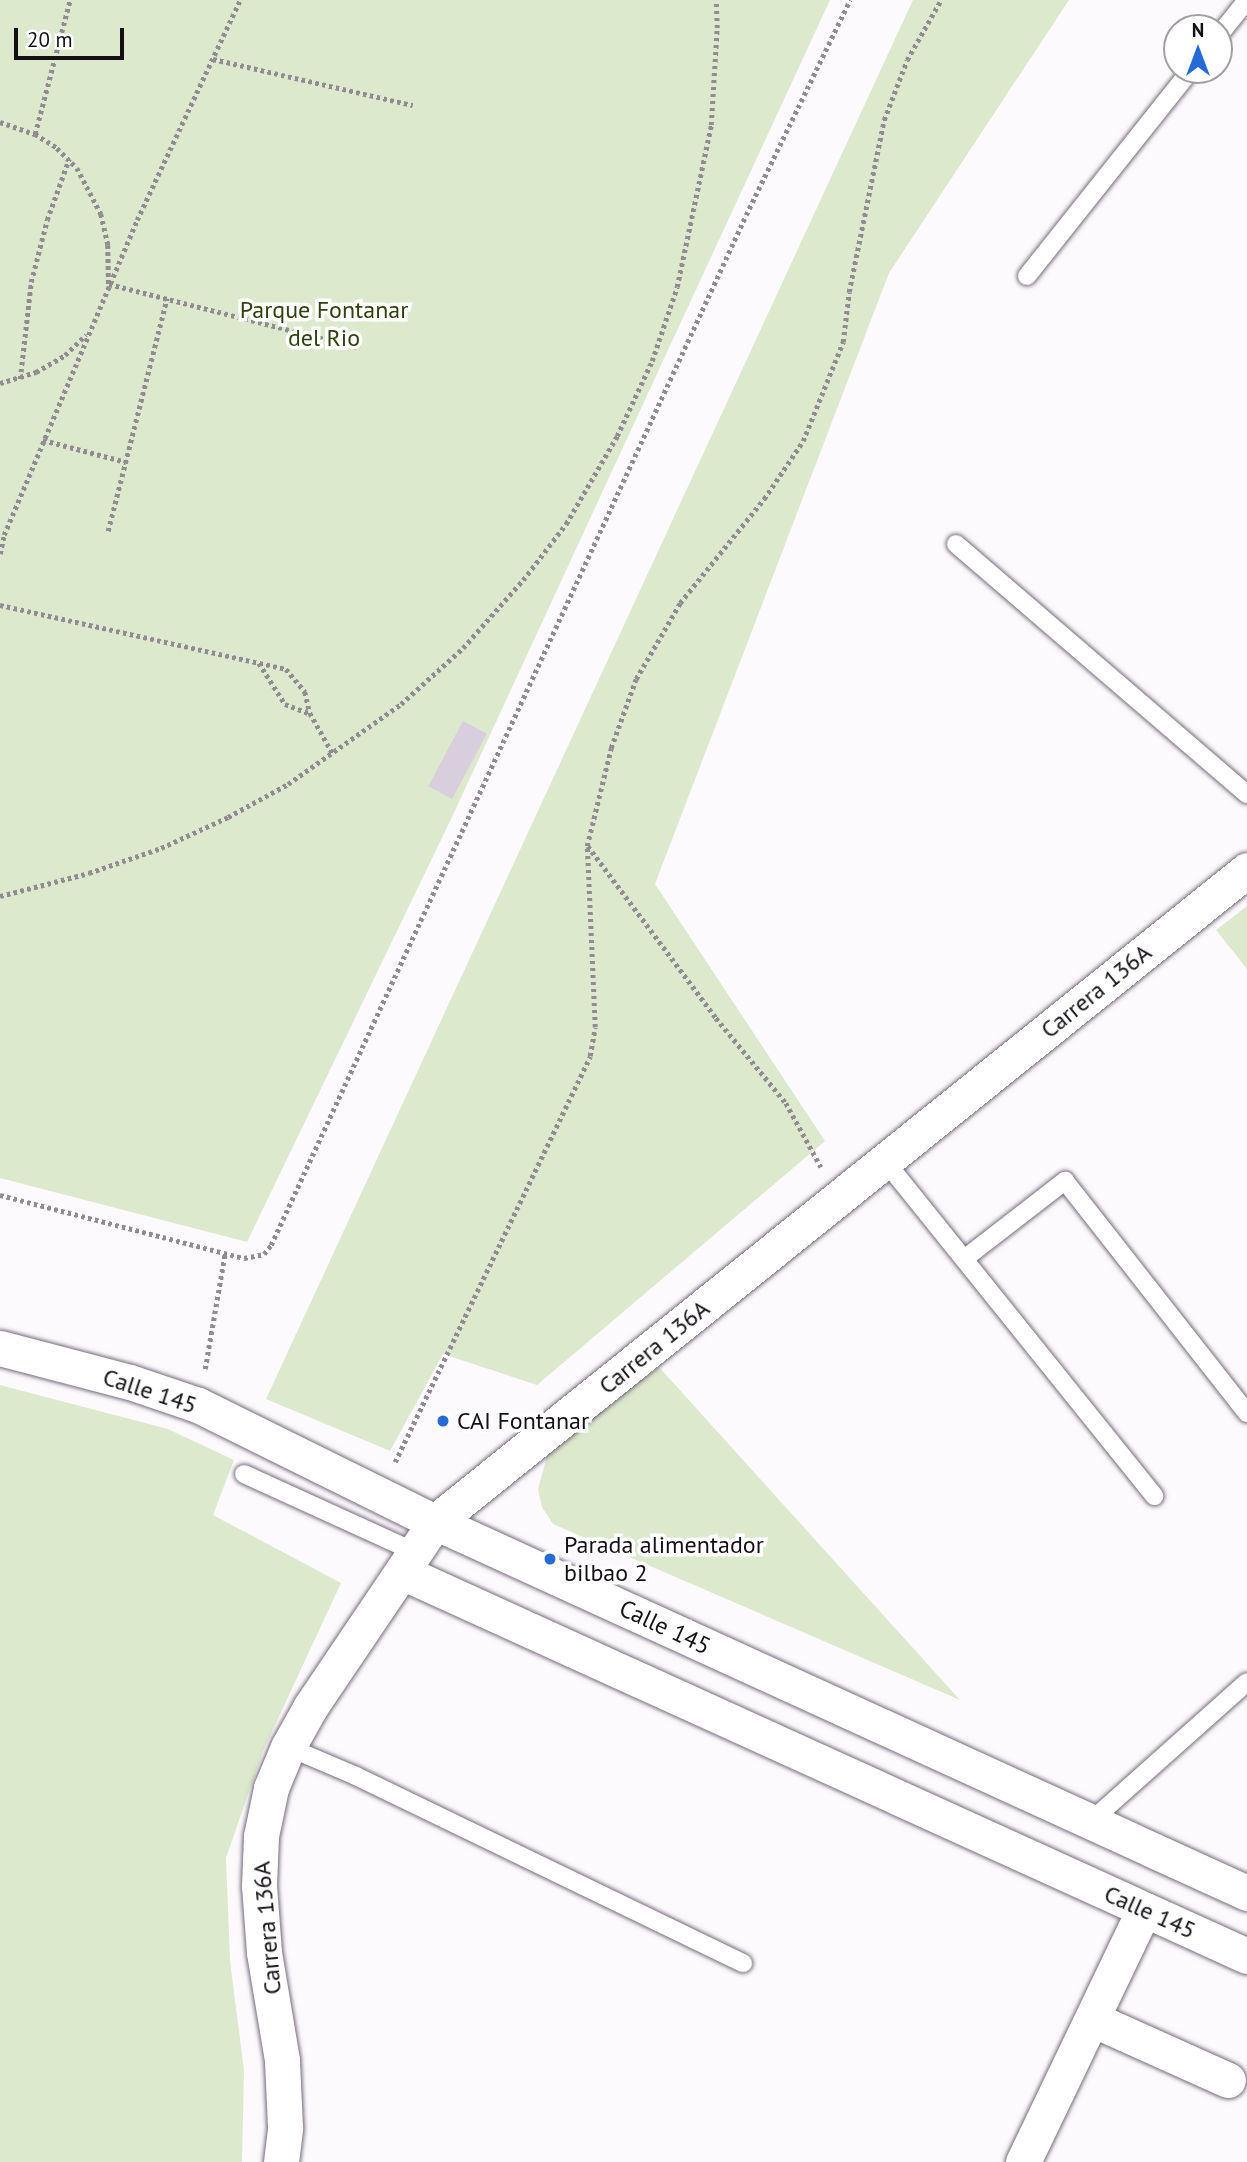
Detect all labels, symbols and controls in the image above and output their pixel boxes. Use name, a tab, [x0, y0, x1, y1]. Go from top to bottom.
scale bar	[18, 14, 128, 58]
north arrow	[1163, 14, 1233, 84]
text: N	[1192, 18, 1204, 42]
text: 20 m	[27, 26, 73, 53]
park label: Parque Fontanar del Rio	[240, 296, 408, 352]
street label: Carrera 136A	[1035, 938, 1157, 1044]
street label: Carrera 136A	[593, 1294, 715, 1400]
street label: Calle 145	[99, 1362, 201, 1420]
place label: CAI Fontanar	[457, 1407, 589, 1435]
marker: CAI Fontanar	[435, 1413, 451, 1429]
place label: Parada alimentador bilbao 2	[564, 1531, 764, 1587]
marker: Parada alimentador bilbao 2	[542, 1551, 558, 1567]
street label: Calle 145	[615, 1593, 715, 1661]
street label: Carrera 136A	[247, 1860, 287, 1996]
street label: Calle 145	[1100, 1879, 1200, 1945]

